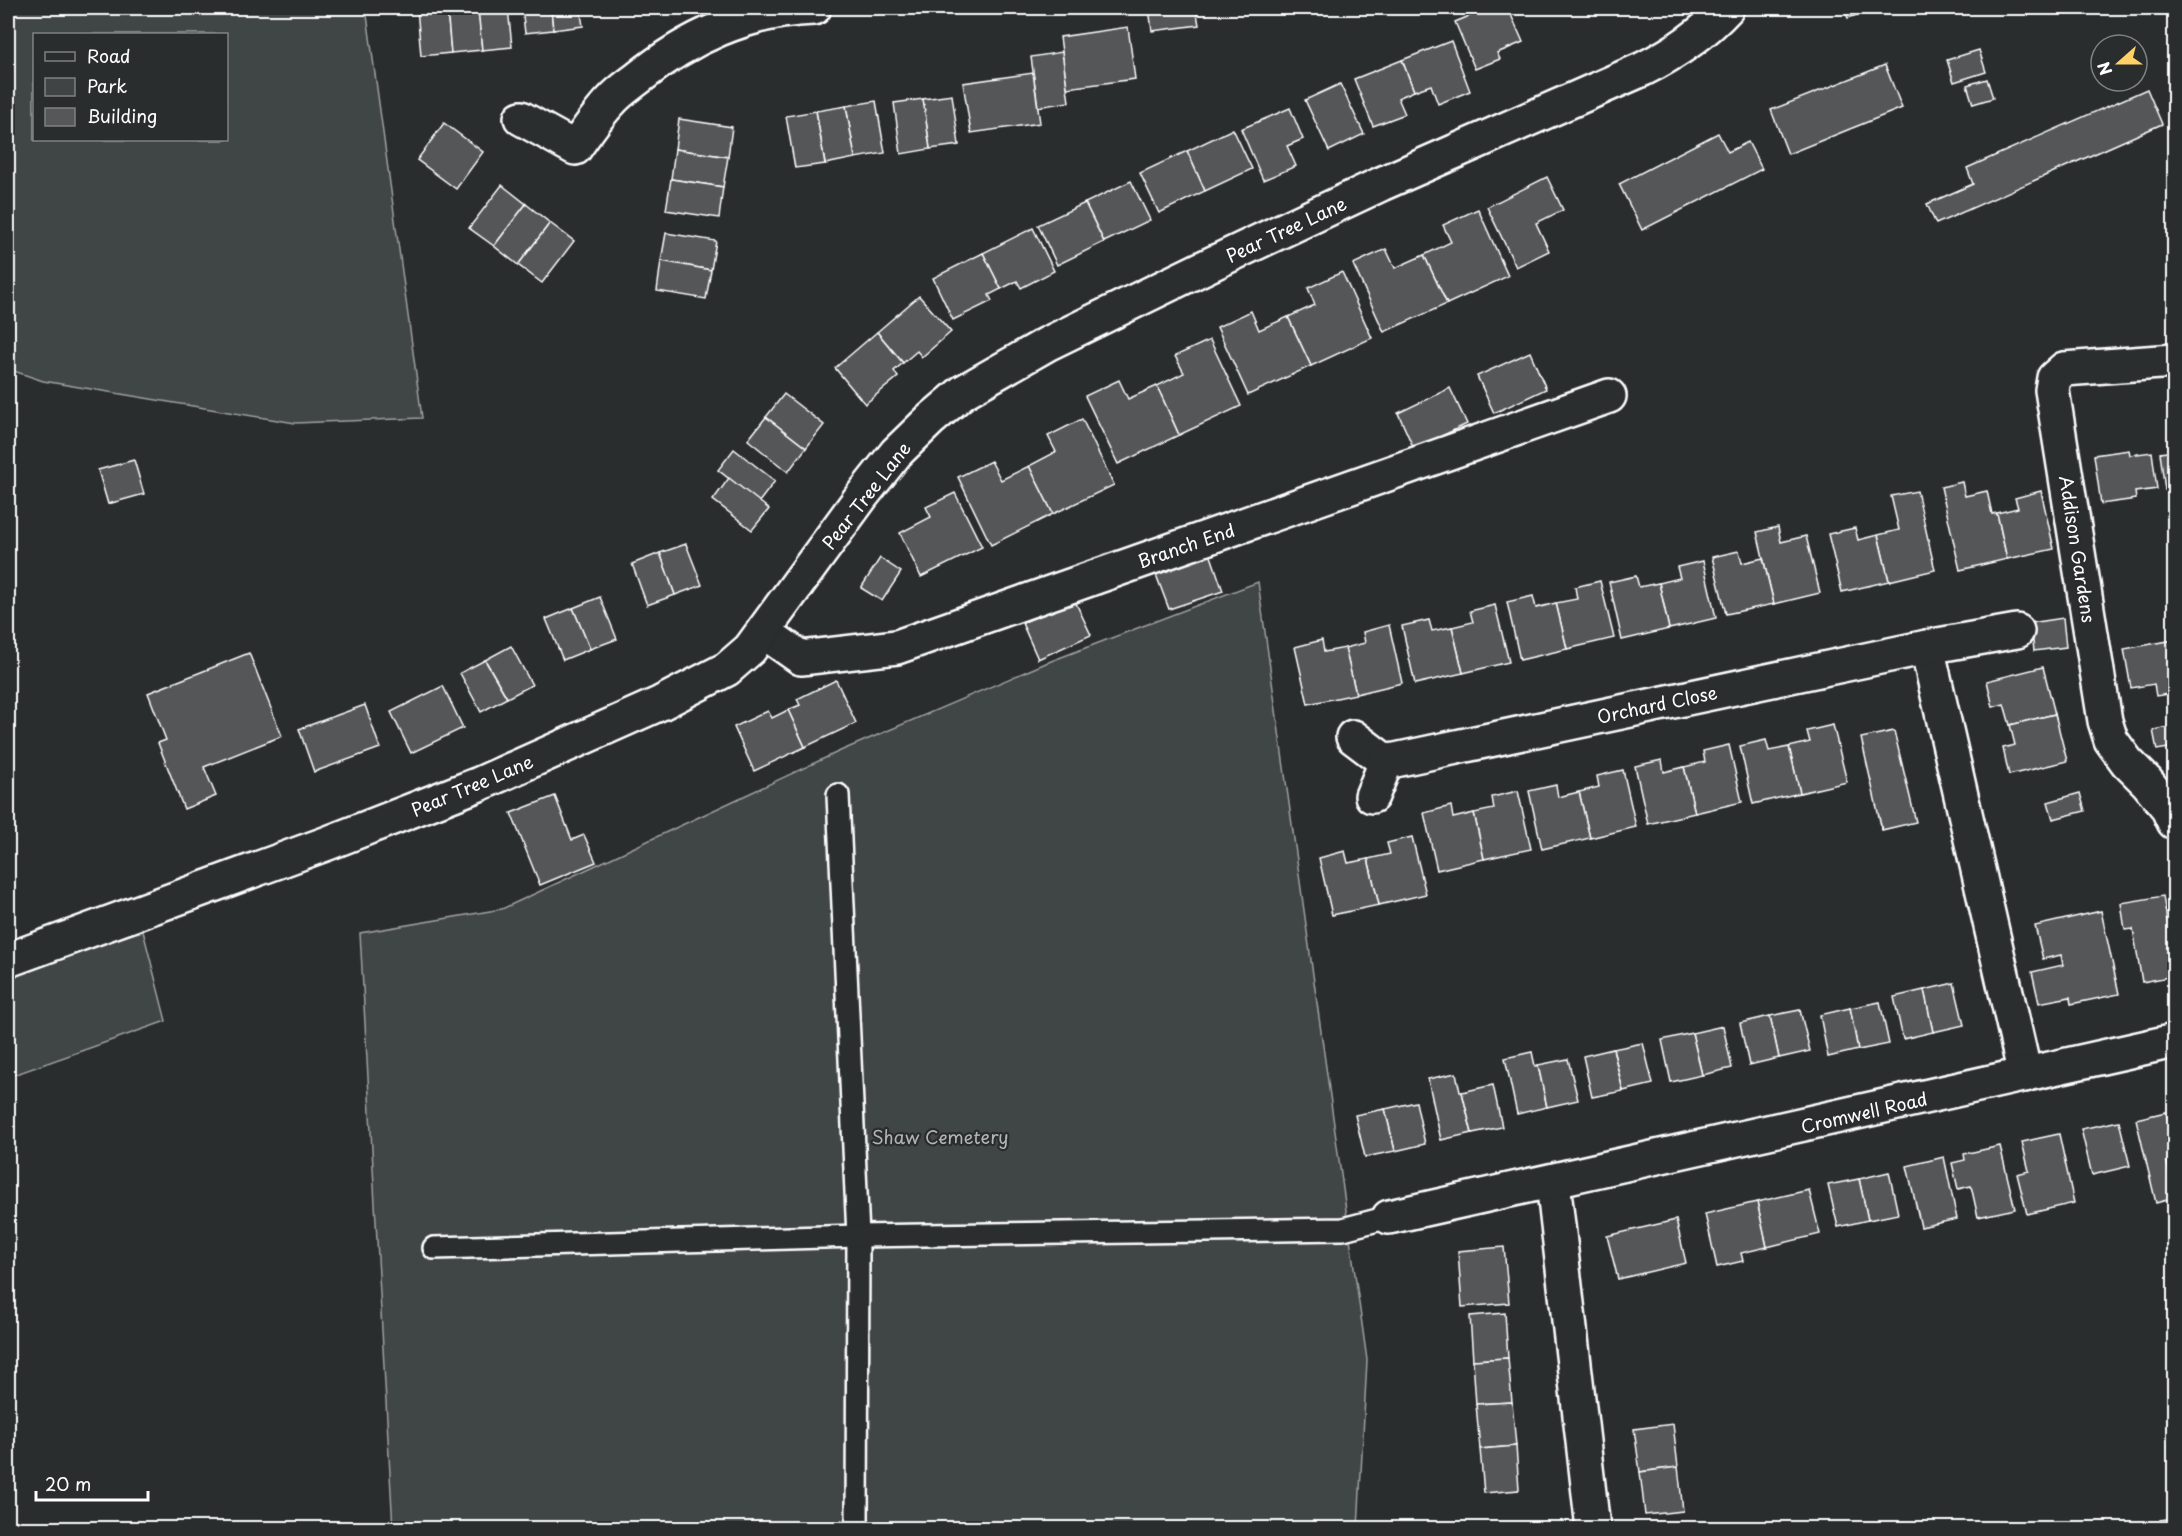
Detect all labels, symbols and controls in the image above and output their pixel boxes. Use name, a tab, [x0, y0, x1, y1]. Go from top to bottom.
legend	[33, 33, 228, 141]
north arrow	[2089, 33, 2149, 93]
text: Road	[87, 42, 131, 69]
text: N	[2091, 59, 2118, 79]
text: Park	[87, 72, 127, 99]
text: Building	[87, 102, 157, 129]
street label: Pear Tree Lane	[1221, 189, 1351, 269]
street label: Pear Tree Lane	[815, 435, 917, 555]
street label: Addison Gardens	[2053, 473, 2103, 625]
street label: Branch End	[1134, 516, 1238, 574]
street label: Orchard Close	[1594, 678, 1720, 730]
street label: Pear Tree Lane	[407, 747, 537, 823]
street label: Cromwell Road	[1798, 1084, 1930, 1140]
park label: Shaw Cemetery	[871, 1123, 1009, 1150]
scale bar	[36, 1464, 148, 1502]
text: 20 m	[45, 1470, 91, 1497]

